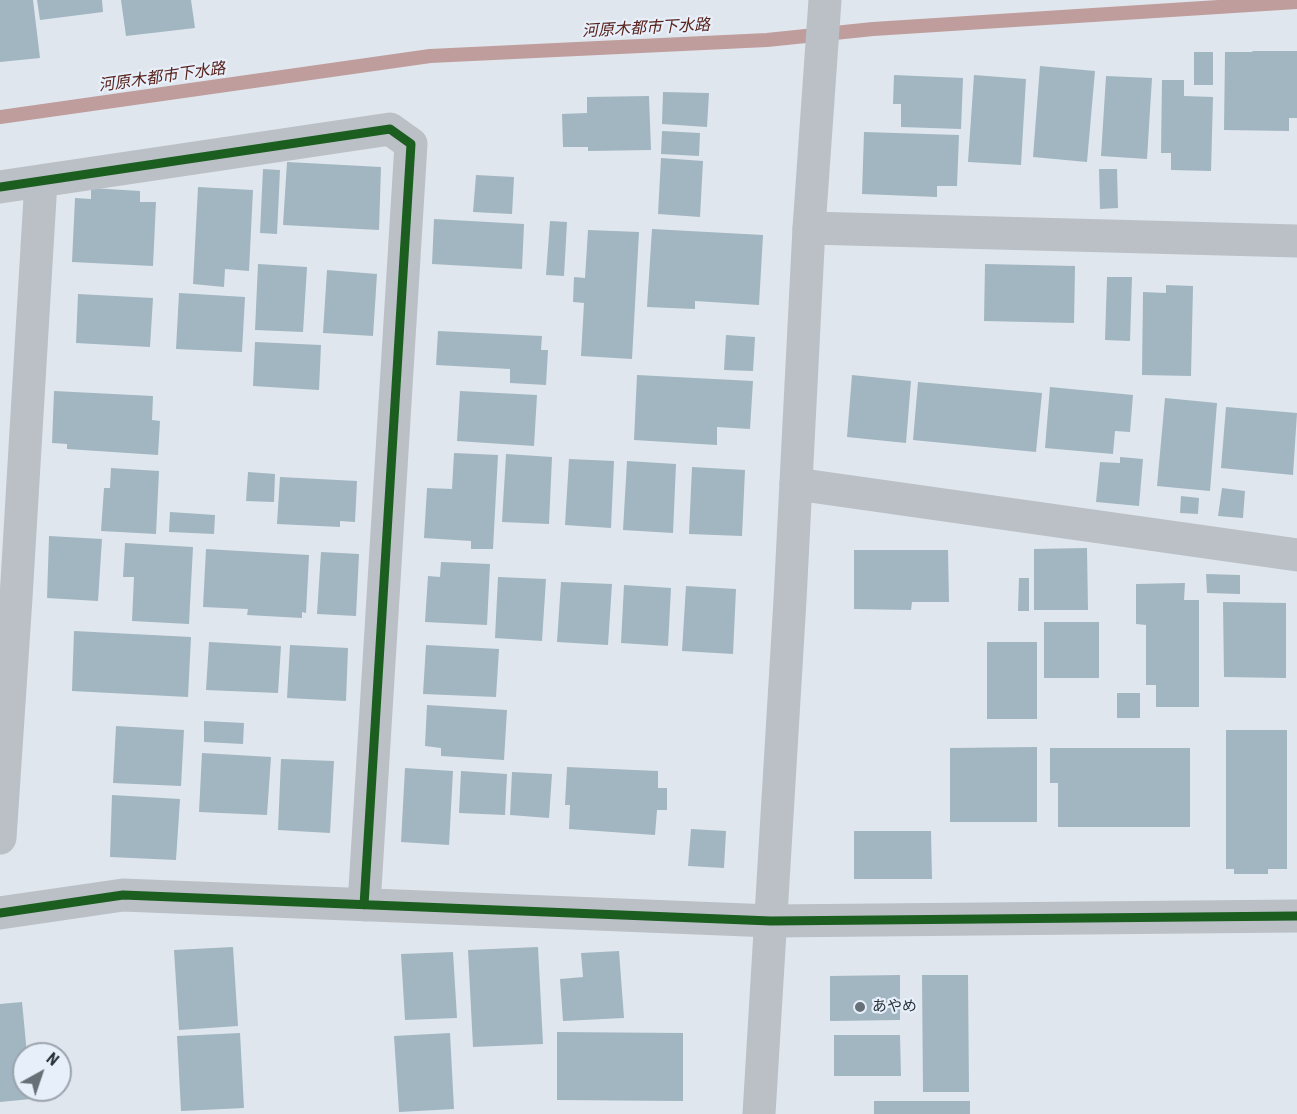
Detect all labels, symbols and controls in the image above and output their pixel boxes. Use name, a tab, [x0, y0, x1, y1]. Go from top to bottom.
water label: 河原木都市下水路	[582, 16, 710, 42]
water label: 河原木都市下水路	[97, 60, 227, 96]
place label: あやめ	[872, 998, 917, 1016]
marker: あやめ	[853, 1000, 867, 1014]
north arrow	[12, 1042, 72, 1102]
text: N	[43, 1049, 62, 1070]

